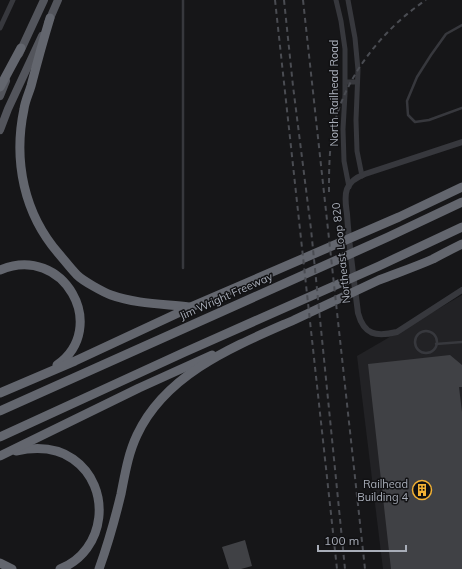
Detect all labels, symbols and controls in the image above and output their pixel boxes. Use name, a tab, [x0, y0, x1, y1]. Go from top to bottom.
street label: North Railhead Road	[327, 40, 341, 146]
street label: Northeast Loop 820	[329, 201, 353, 304]
street label: Jim Wright Freeway	[177, 269, 275, 323]
place label: Railhead Building 4	[357, 477, 408, 504]
building icon: Railhead Building 4	[411, 479, 433, 501]
scale bar	[318, 527, 406, 553]
text: 100 m	[324, 533, 359, 548]

